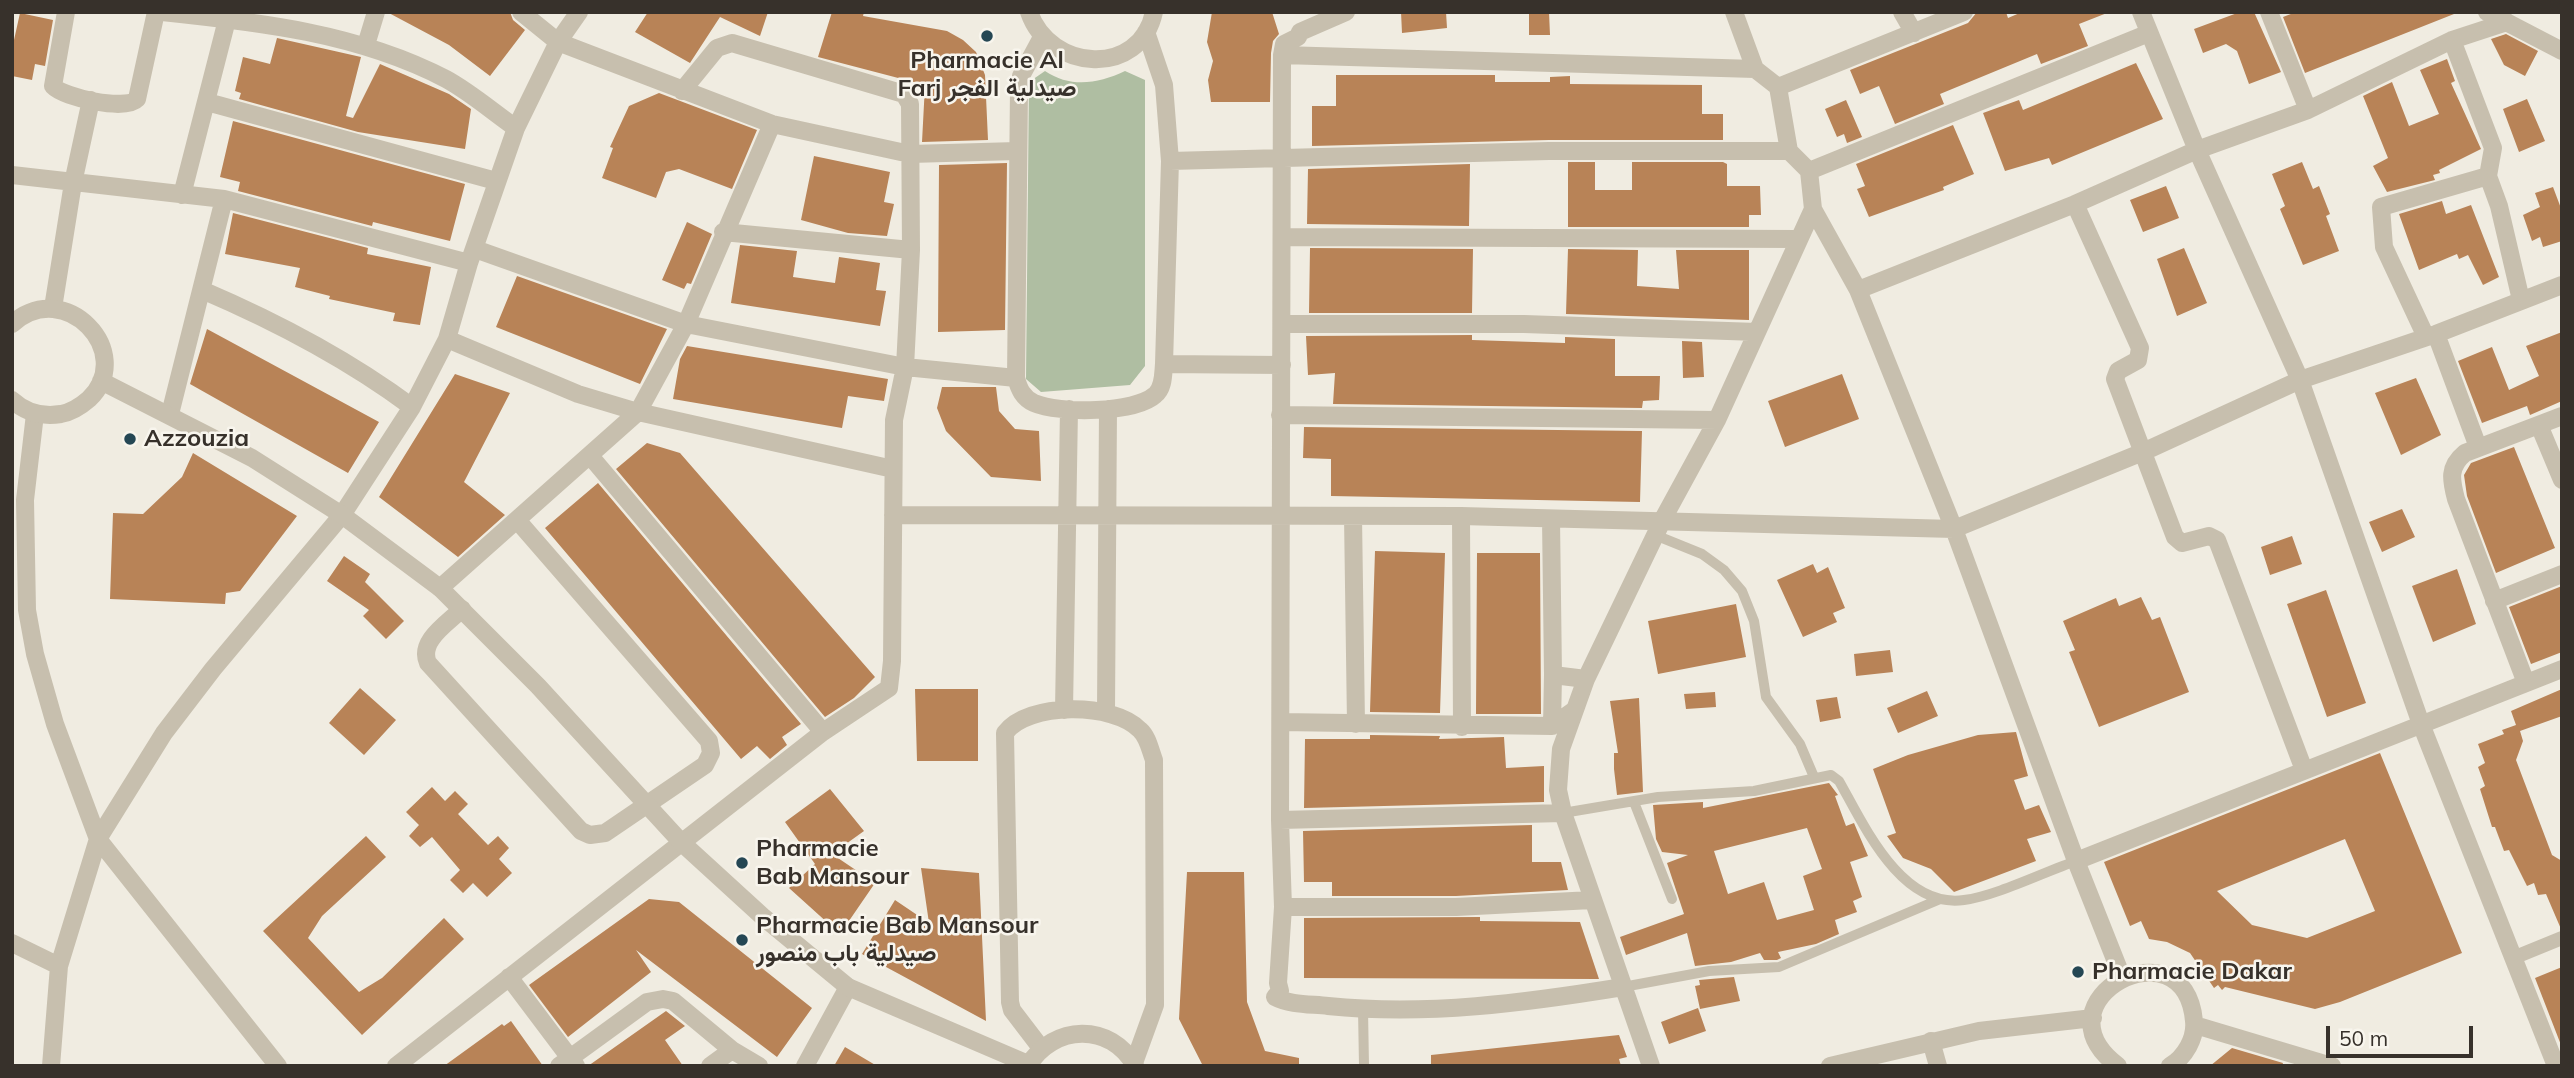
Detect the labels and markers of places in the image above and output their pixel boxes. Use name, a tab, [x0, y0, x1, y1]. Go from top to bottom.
marker: Pharmacie Al Farj صيدلية الفجر	[979, 28, 995, 44]
place label: Pharmacie Al Farj صيدلية الفجر	[898, 47, 1076, 103]
place label: Azzouzia	[144, 425, 249, 453]
marker: Azzouzia	[122, 431, 138, 447]
place label: Pharmacie Bab Mansour	[756, 835, 909, 891]
marker: Pharmacie Bab Mansour	[734, 855, 750, 871]
place label: Pharmacie Bab Mansour صيدلية باب منصور	[756, 912, 1038, 968]
marker: Pharmacie Bab Mansour صيدلية باب منصور	[734, 932, 750, 948]
place label: Pharmacie Dakar	[2092, 958, 2292, 986]
marker: Pharmacie Dakar	[2070, 964, 2086, 980]

